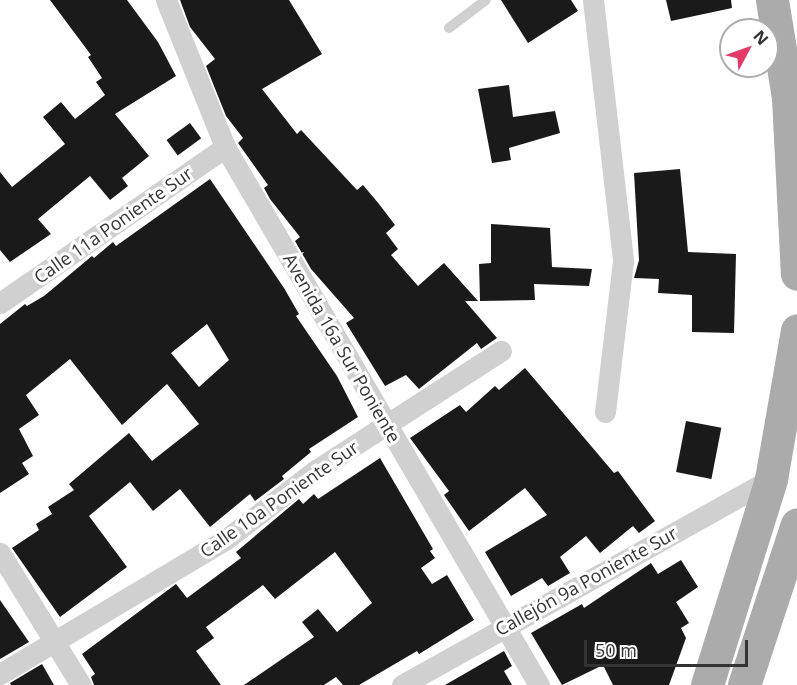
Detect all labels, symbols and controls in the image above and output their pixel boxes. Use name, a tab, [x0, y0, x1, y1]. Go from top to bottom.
north arrow	[719, 18, 779, 78]
text: N	[748, 25, 774, 50]
street label: Calle 11a Poniente Sur	[30, 162, 196, 288]
street label: Avenida 16a Sur Poniente	[279, 250, 405, 446]
street label: Calle 10a Poniente Sur	[196, 436, 362, 562]
street label: Callejón 9a Poniente Sur	[491, 522, 681, 640]
scale bar	[587, 628, 750, 666]
text: 50 m	[595, 638, 637, 662]

